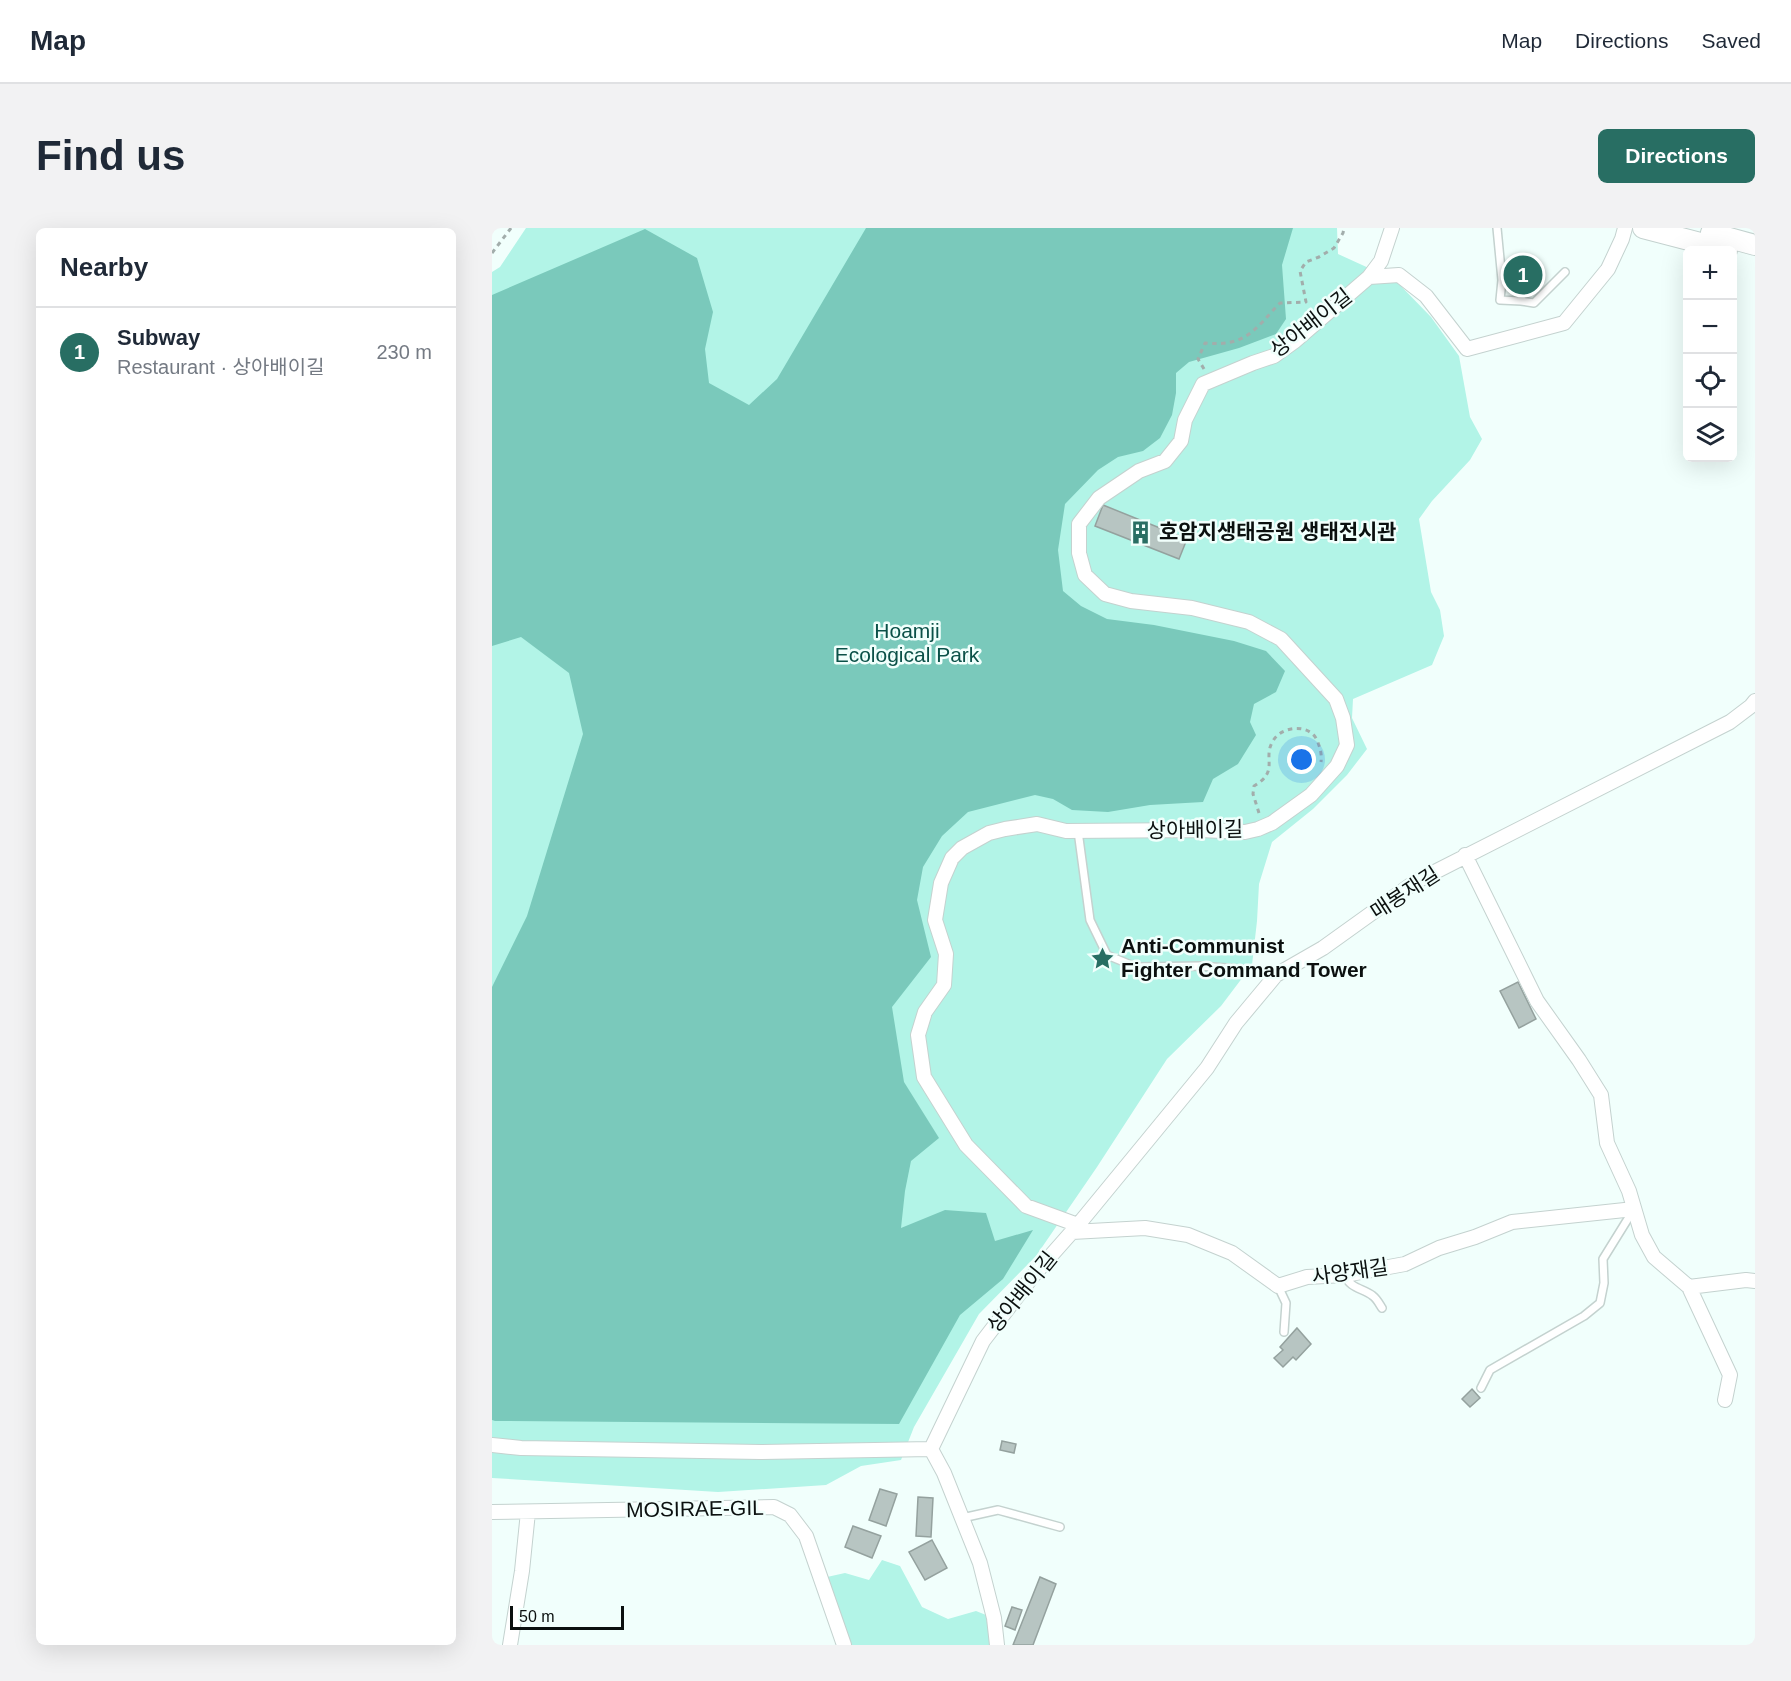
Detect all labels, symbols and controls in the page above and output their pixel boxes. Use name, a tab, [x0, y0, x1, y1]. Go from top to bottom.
text: Map	[30, 25, 86, 56]
text: Map	[1501, 29, 1542, 52]
text: Directions	[1575, 29, 1668, 52]
text: Saved	[1701, 29, 1761, 52]
button: Directions	[1598, 129, 1755, 183]
text: Find us	[36, 132, 185, 179]
map controls	[1683, 246, 1737, 462]
button: +	[1683, 246, 1737, 300]
text: Nearby	[60, 252, 148, 282]
pin: 1	[1504, 252, 1542, 298]
street label: 상아배이길	[1266, 284, 1356, 361]
button: −	[1683, 300, 1737, 354]
text: Subway	[117, 325, 200, 350]
text: 1	[74, 341, 85, 363]
text: 230 m	[376, 341, 432, 363]
button: locate	[1683, 354, 1737, 408]
text: Restaurant · 상아배이길	[117, 356, 325, 378]
button: layers	[1683, 408, 1737, 462]
building icon: 호암지생태공원 생태전시관	[1128, 519, 1154, 545]
place label: 호암지생태공원 생태전시관	[1159, 520, 1397, 543]
park label: Hoamji Ecological Park	[835, 619, 980, 666]
your location	[1287, 745, 1316, 774]
street label: 상아배이길	[1146, 817, 1243, 842]
street label: 매봉재길	[1366, 862, 1443, 923]
place label: Anti-Communist Fighter Command Tower	[1121, 934, 1367, 981]
place icon: Anti-Communist Fighter Command Tower	[1090, 945, 1116, 971]
street label: 상아배이길	[982, 1247, 1061, 1336]
street label: 사양재길	[1310, 1255, 1390, 1288]
street label: MOSIRAE-GIL	[626, 1496, 764, 1521]
scale bar	[510, 1603, 624, 1630]
text: 50 m	[519, 1608, 555, 1625]

